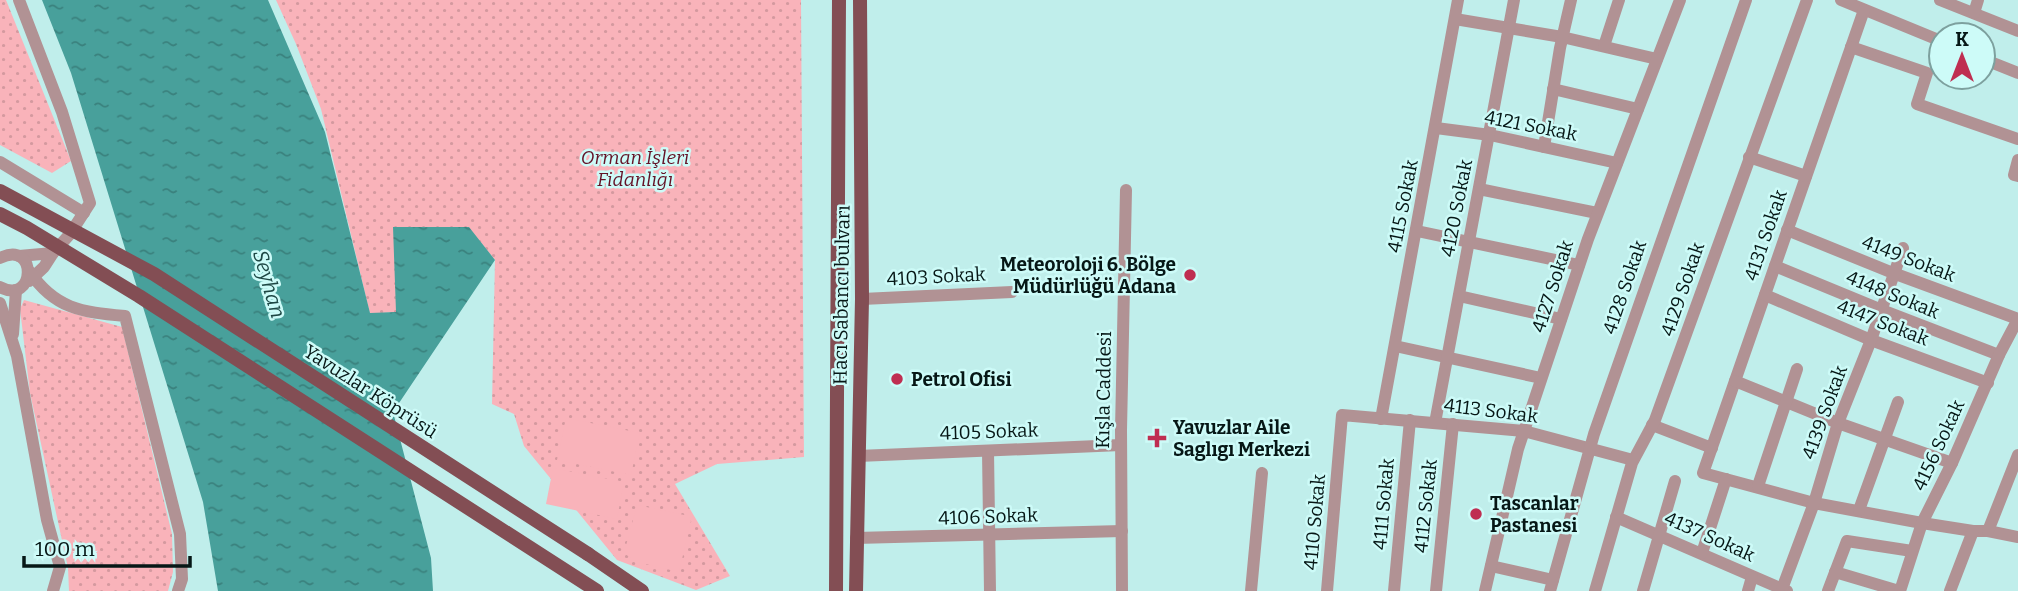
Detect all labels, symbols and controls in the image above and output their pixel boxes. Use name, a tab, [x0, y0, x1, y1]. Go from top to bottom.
north arrow	[1927, 21, 1997, 91]
text: K	[1955, 28, 1969, 51]
street label: 4121 Sokak	[1483, 105, 1580, 146]
park label: Orman İşleri Fidanlığı	[581, 146, 689, 191]
street label: 4120 Sokak	[1436, 157, 1477, 259]
street label: 4115 Sokak	[1382, 158, 1423, 254]
street label: 4131 Sokak	[1739, 186, 1792, 284]
street label: Hacı Sabancı bulvarı	[828, 205, 855, 385]
street label: 4149 Sokak	[1859, 230, 1959, 287]
street label: 4127 Sokak	[1527, 237, 1578, 335]
street label: 4128 Sokak	[1598, 237, 1651, 337]
street label: 4129 Sokak	[1656, 239, 1709, 339]
water label: Seyhan	[247, 247, 291, 321]
place label: Meteoroloji 6. Bölge Müdürlüğü Adana	[1000, 253, 1176, 298]
street label: 4103 Sokak	[886, 262, 986, 291]
street label: 4148 Sokak	[1843, 265, 1943, 324]
marker: Meteoroloji 6. Bölge Müdürlüğü Adana	[1182, 267, 1198, 283]
street label: 4147 Sokak	[1834, 294, 1932, 351]
street label: Kışla Caddesi	[1091, 331, 1116, 449]
street label: Yavuzlar Köprüsü	[300, 340, 442, 443]
street label: 4139 Sokak	[1797, 362, 1852, 462]
place label: Petrol Ofisi	[911, 368, 1012, 391]
marker: Petrol Ofisi	[889, 371, 905, 387]
street label: 4113 Sokak	[1443, 393, 1540, 428]
street label: 4156 Sokak	[1907, 396, 1970, 494]
place label: Yavuzlar Aile Saglıgı Merkezi	[1173, 416, 1310, 461]
street label: 4105 Sokak	[939, 418, 1039, 445]
marker: Yavuzlar Aile Saglıgı Merkezi	[1147, 428, 1167, 448]
street label: 4111 Sokak	[1368, 457, 1399, 551]
street label: 4112 Sokak	[1409, 458, 1442, 554]
street label: 4110 Sokak	[1299, 473, 1330, 571]
place label: Tascanlar Pastanesi	[1490, 492, 1579, 537]
street label: 4106 Sokak	[938, 503, 1038, 530]
marker: Tascanlar Pastanesi	[1468, 506, 1484, 522]
street label: 4137 Sokak	[1661, 506, 1759, 567]
scale bar	[24, 524, 191, 568]
text: 100 m	[35, 536, 95, 562]

